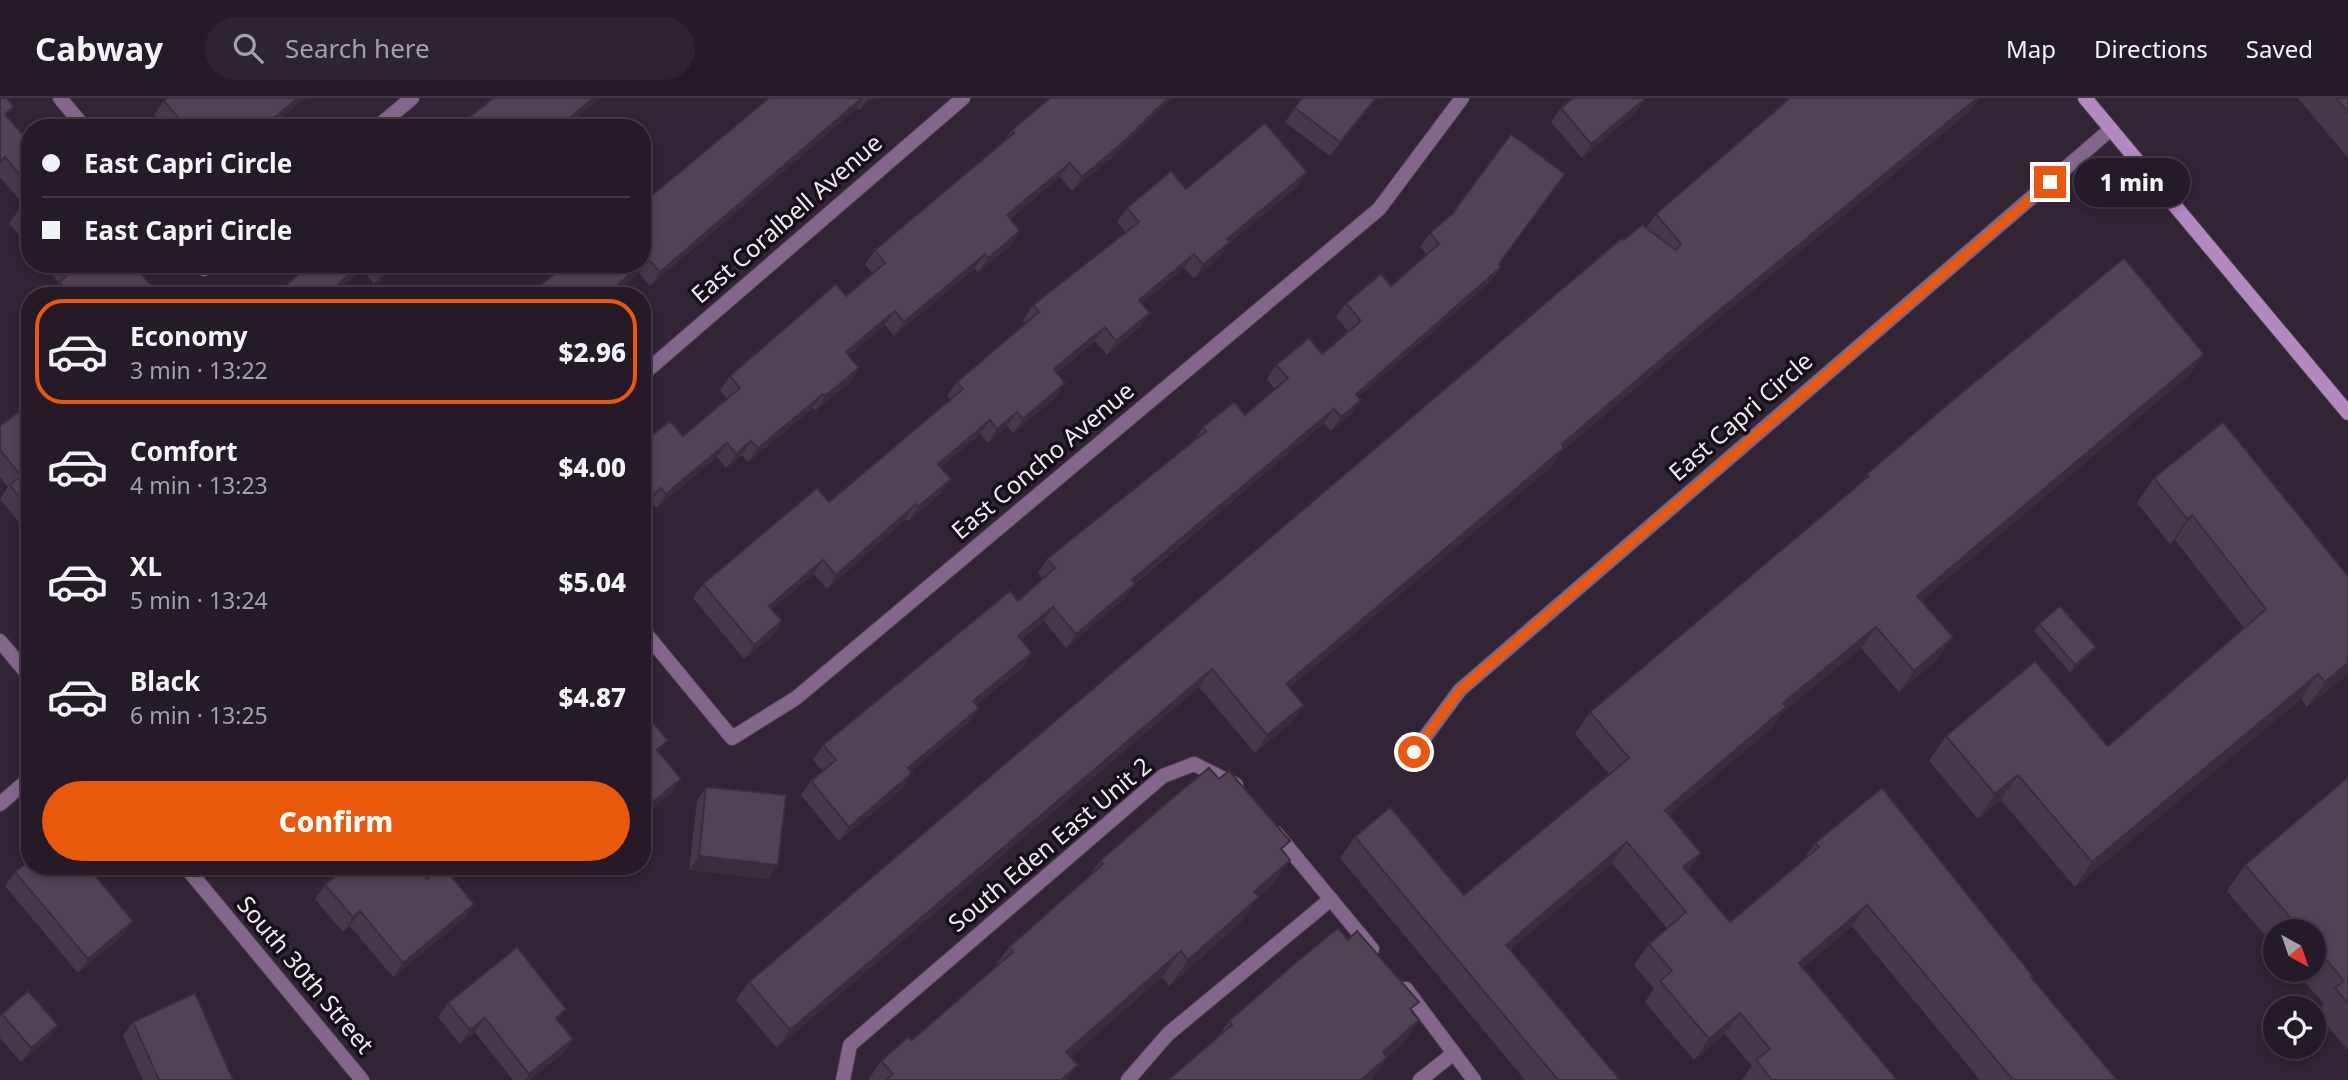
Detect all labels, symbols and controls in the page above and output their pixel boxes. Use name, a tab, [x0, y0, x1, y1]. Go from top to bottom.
search box	[205, 17, 695, 80]
text: Cabway	[35, 26, 163, 71]
icon: search	[229, 29, 267, 67]
text: Search here	[285, 30, 430, 66]
text: Map	[2006, 32, 2056, 65]
text: Directions	[2094, 32, 2208, 65]
text: Saved	[2246, 32, 2313, 65]
street label: East Coralbell Avenue	[683, 126, 889, 310]
text: East Capri Circle	[84, 145, 292, 181]
callout: 1 min	[2074, 158, 2190, 206]
route end	[2034, 166, 2066, 198]
text: 1 min	[2100, 166, 2164, 198]
text: East Capri Circle	[84, 212, 292, 248]
text: Economy	[130, 318, 248, 354]
icon: car	[46, 320, 109, 383]
text: $2.96	[559, 334, 626, 370]
street label: East Capri Circle	[1661, 344, 1819, 488]
text: 3 min · 13:22	[130, 354, 268, 386]
street label: East Concho Avenue	[944, 374, 1140, 546]
text: Comfort	[130, 433, 238, 469]
icon: car	[46, 435, 109, 498]
text: $4.00	[559, 449, 626, 485]
text: 4 min · 13:23	[130, 469, 268, 501]
text: XL	[130, 548, 162, 584]
icon: car	[46, 550, 109, 613]
text: $5.04	[559, 564, 626, 600]
text: 5 min · 13:24	[130, 584, 268, 616]
text: Black	[130, 663, 200, 699]
icon: car	[46, 665, 109, 728]
text: $4.87	[559, 679, 626, 715]
text: 6 min · 13:25	[130, 699, 268, 731]
route start	[1398, 736, 1430, 768]
street label: South Eden East Unit 2	[941, 749, 1157, 939]
button: Confirm	[42, 781, 630, 861]
street label: South 30th Street	[230, 888, 382, 1060]
north arrow	[2263, 919, 2326, 982]
map controls	[2263, 919, 2326, 1059]
button: locate	[2263, 996, 2326, 1059]

